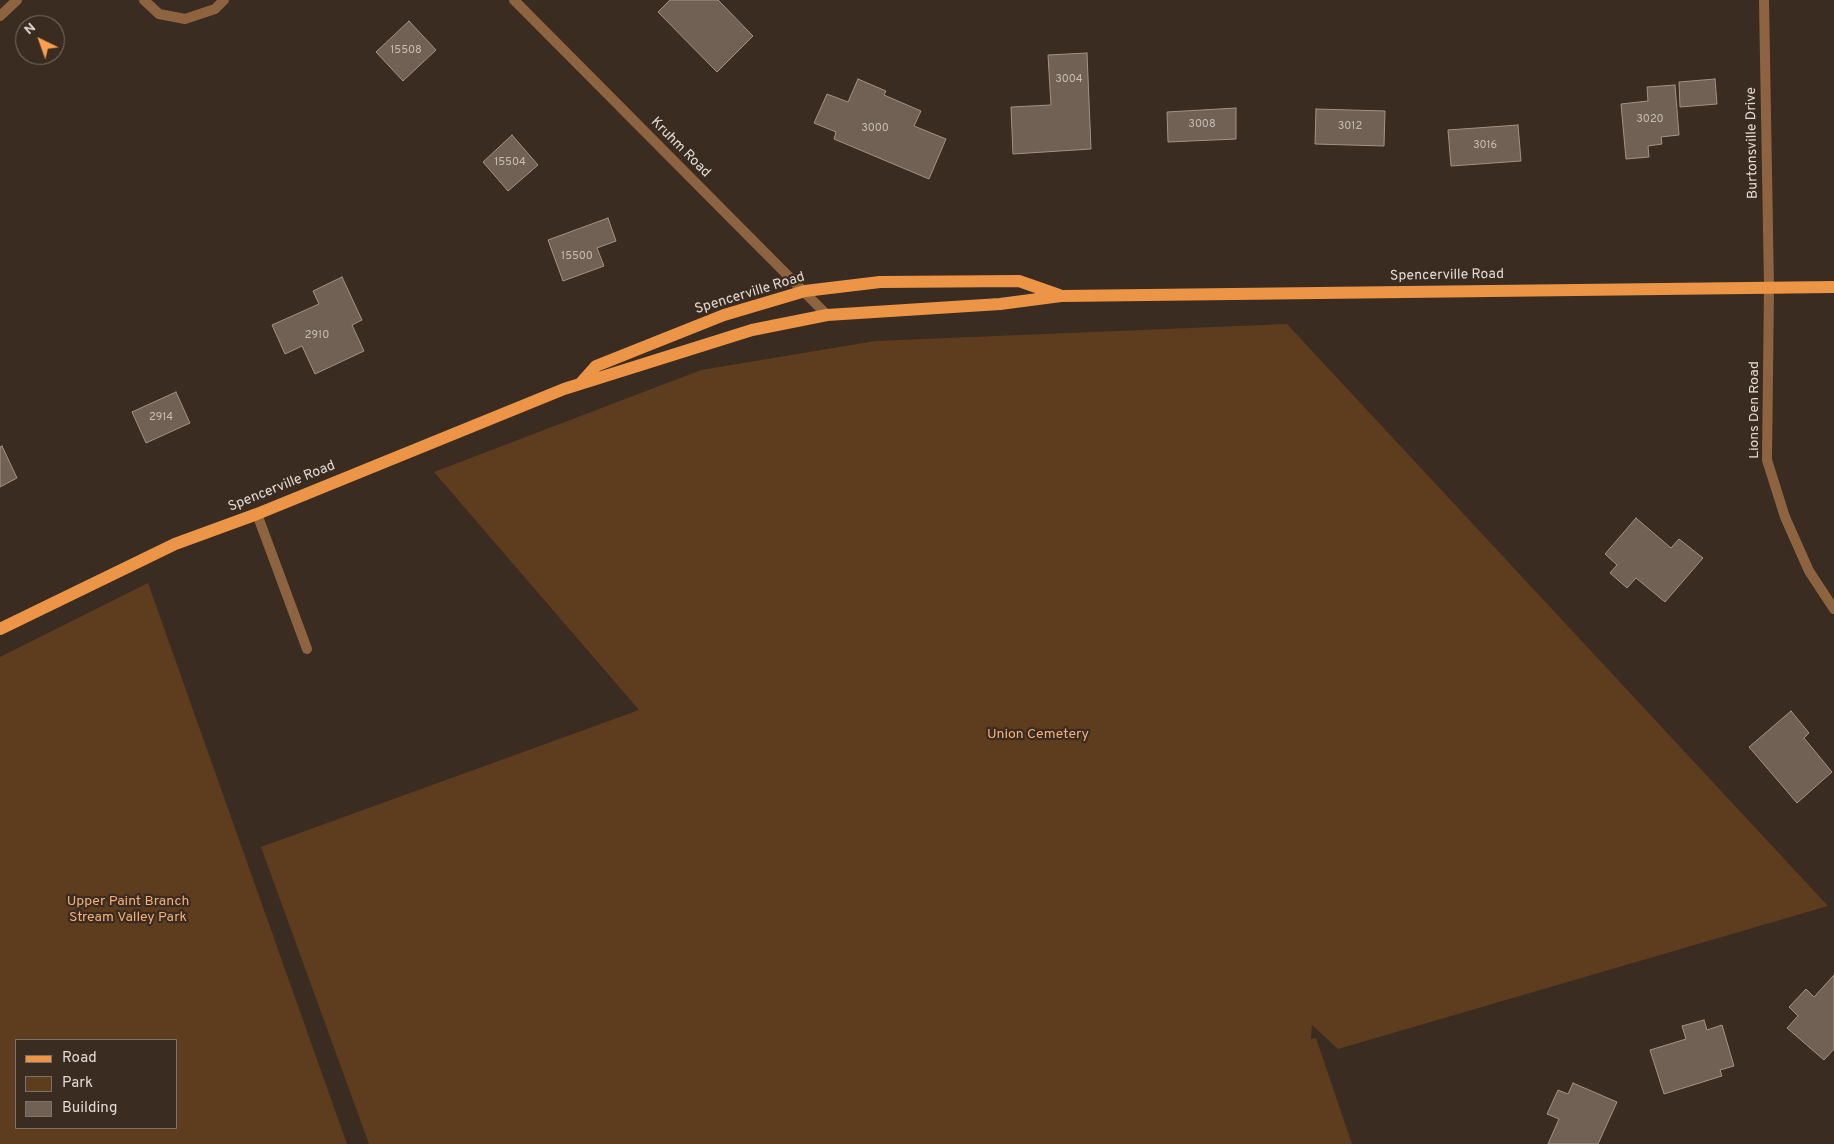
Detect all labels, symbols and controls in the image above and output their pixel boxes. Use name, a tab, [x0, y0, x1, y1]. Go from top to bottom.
north arrow	[15, 15, 65, 65]
text: N	[21, 20, 40, 39]
house number: 15508	[390, 44, 422, 58]
house number: 3004	[1055, 73, 1083, 87]
street label: Burtonsville Drive	[1744, 87, 1762, 199]
house number: 3020	[1636, 113, 1664, 127]
street label: Kruhm Road	[646, 114, 714, 182]
house number: 3008	[1188, 118, 1216, 132]
house number: 3012	[1338, 120, 1362, 134]
house number: 3000	[861, 122, 889, 136]
house number: 3016	[1473, 139, 1497, 153]
house number: 15504	[494, 156, 526, 170]
house number: 15500	[561, 250, 593, 264]
street label: Spencerville Road	[1390, 267, 1504, 285]
street label: Spencerville Road	[693, 269, 807, 319]
house number: 2910	[305, 329, 329, 343]
street label: Lions Den Road	[1747, 361, 1763, 459]
house number: 2914	[149, 411, 173, 425]
street label: Spencerville Road	[226, 458, 338, 516]
park label: Union Cemetery	[987, 727, 1089, 743]
park label: Upper Paint Branch Stream Valley Park	[67, 894, 189, 926]
legend	[15, 1039, 178, 1129]
text: Road	[62, 1049, 97, 1068]
text: Park	[62, 1074, 93, 1093]
text: Building	[62, 1099, 117, 1118]

